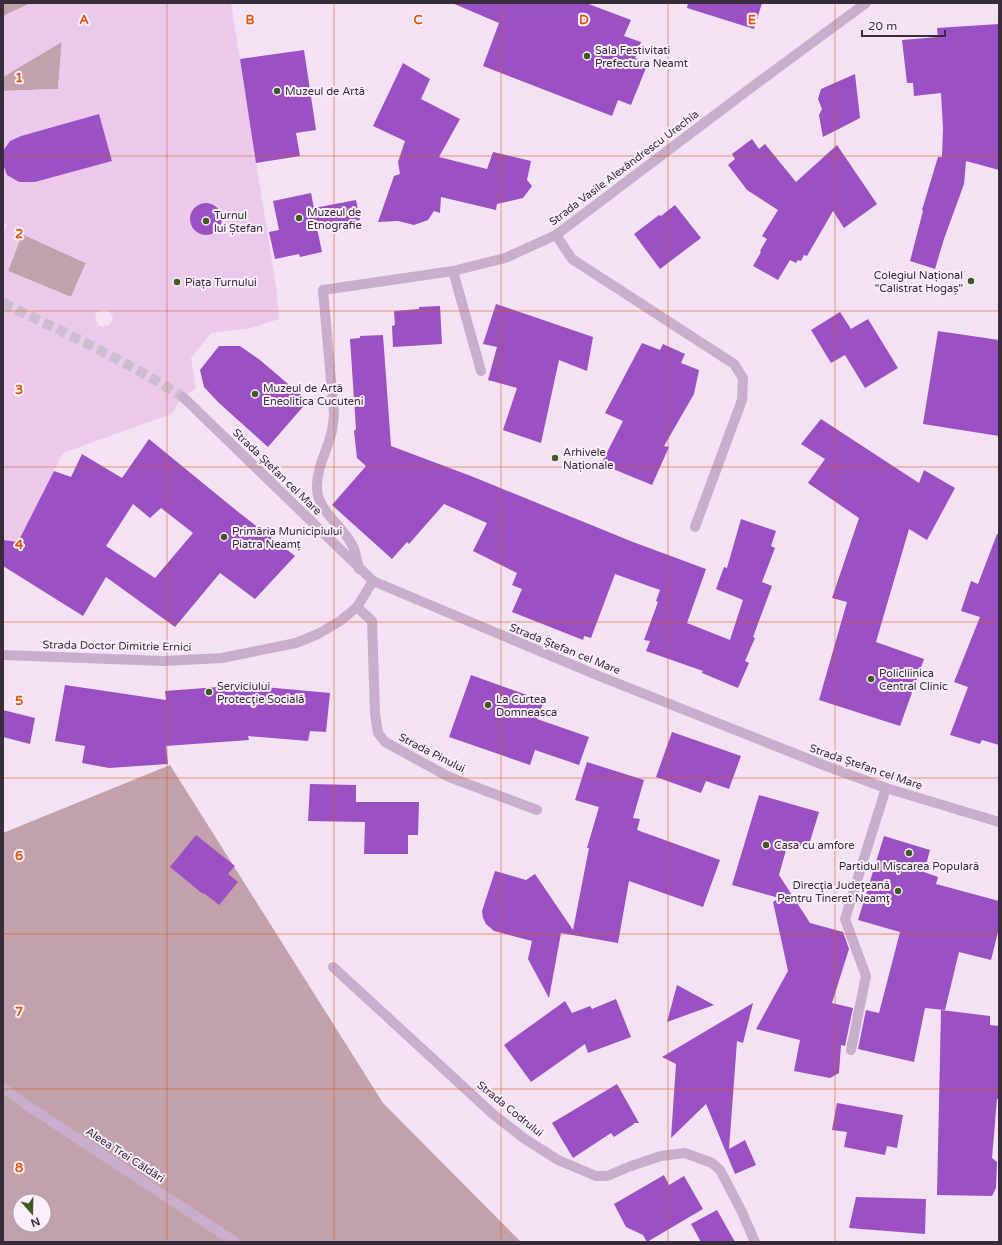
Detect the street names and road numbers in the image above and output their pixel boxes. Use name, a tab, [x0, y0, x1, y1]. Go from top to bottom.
street label: Strada Vasile Alexăndrescu Urechia	[547, 107, 701, 229]
street label: Strada Ștefan cel Mare	[230, 426, 324, 518]
street label: Strada Ștefan cel Mare	[508, 621, 622, 677]
street label: Strada Doctor Dimitrie Ernici	[43, 638, 191, 654]
street label: Strada Pinului	[397, 731, 467, 775]
street label: Strada Ștefan cel Mare	[808, 742, 924, 792]
street label: Strada Codrului	[474, 1078, 546, 1140]
street label: Aleea Trei Căldări	[83, 1125, 167, 1185]

